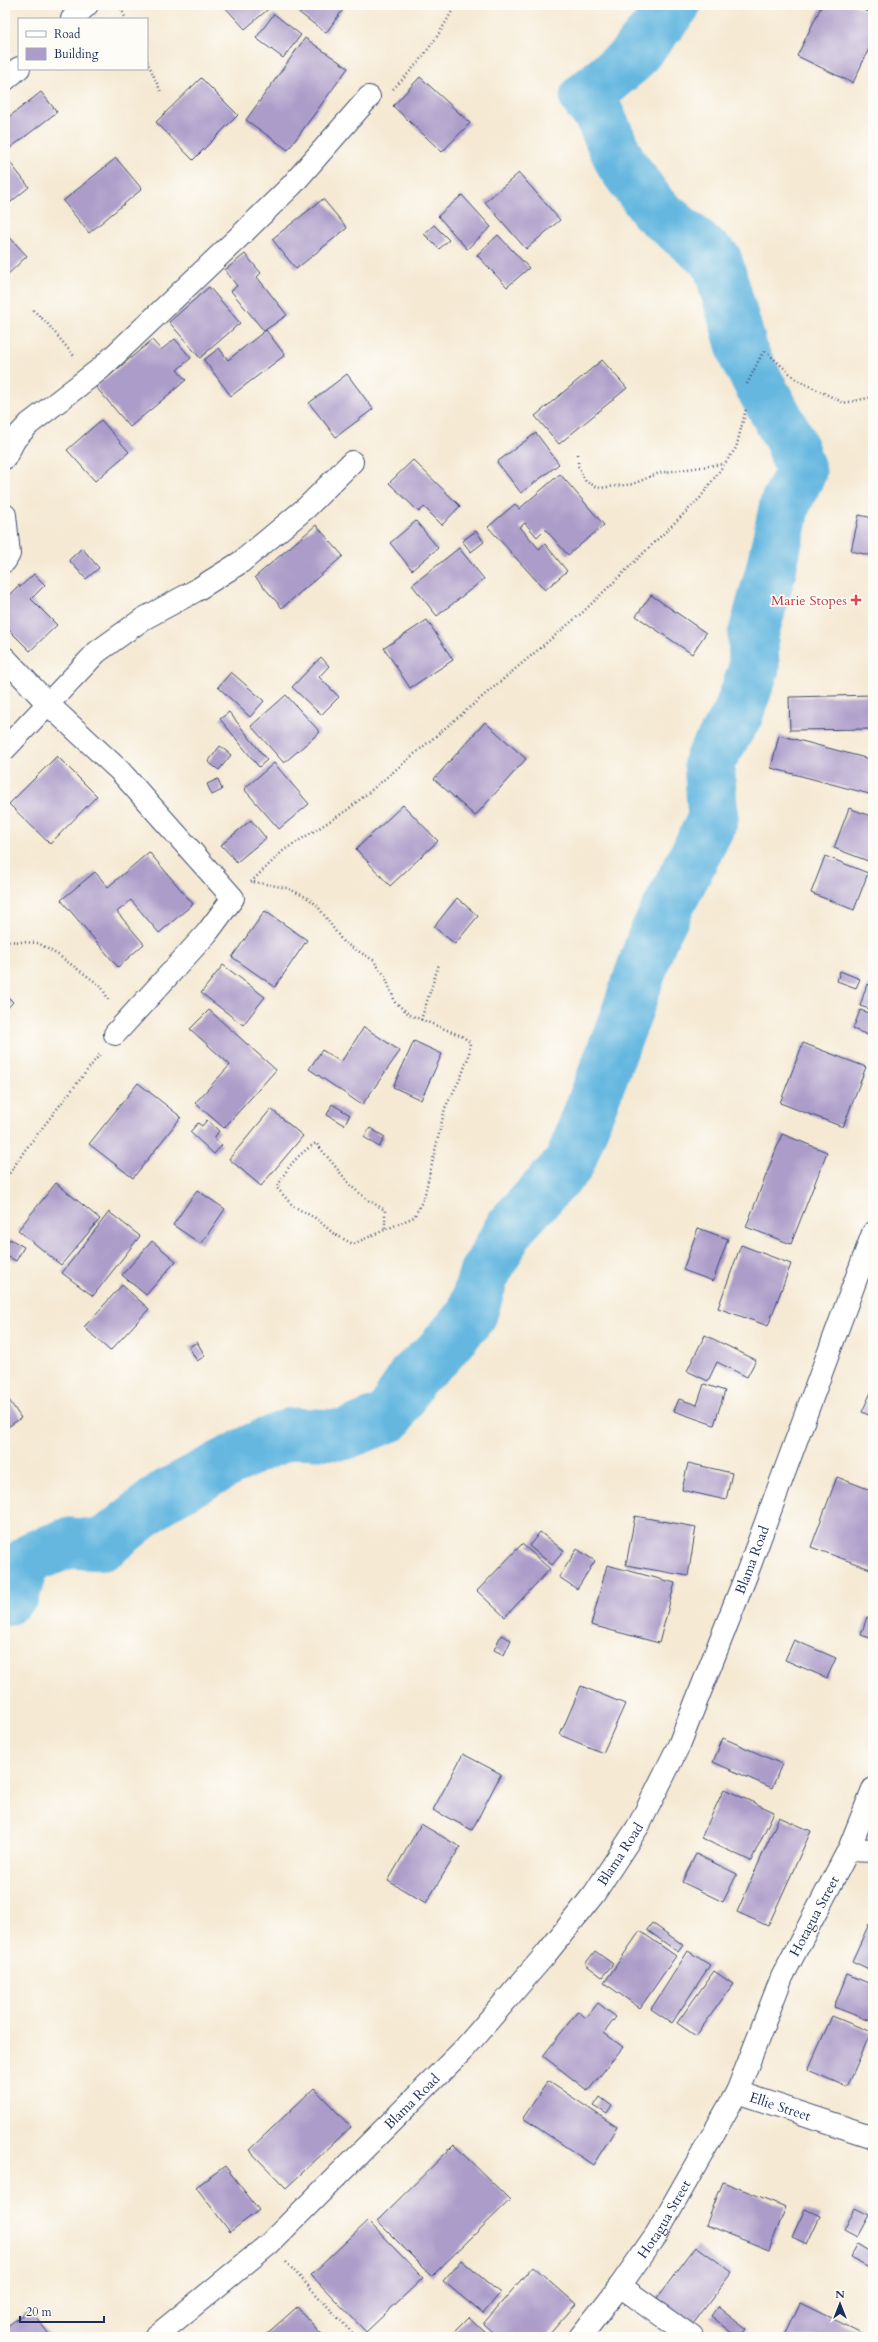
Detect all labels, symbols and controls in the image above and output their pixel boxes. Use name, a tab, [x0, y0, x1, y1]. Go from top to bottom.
legend	[18, 18, 148, 70]
text: Road	[54, 26, 81, 42]
text: Building	[54, 46, 99, 62]
place label: Marie Stopes	[771, 591, 847, 610]
marker: Marie Stopes	[850, 594, 862, 606]
street label: Blama Road	[731, 1523, 774, 1597]
street label: Blama Road	[593, 1819, 648, 1889]
street label: Hotagua Street	[785, 1872, 844, 1960]
street label: Blama Road	[380, 2069, 445, 2134]
street label: Ellie Street	[747, 2088, 814, 2126]
street label: Hotagua Street	[633, 2176, 696, 2262]
north arrow	[820, 2284, 860, 2324]
text: N	[835, 2287, 845, 2302]
scale bar	[20, 2298, 104, 2324]
text: 20 m	[26, 2304, 53, 2320]

